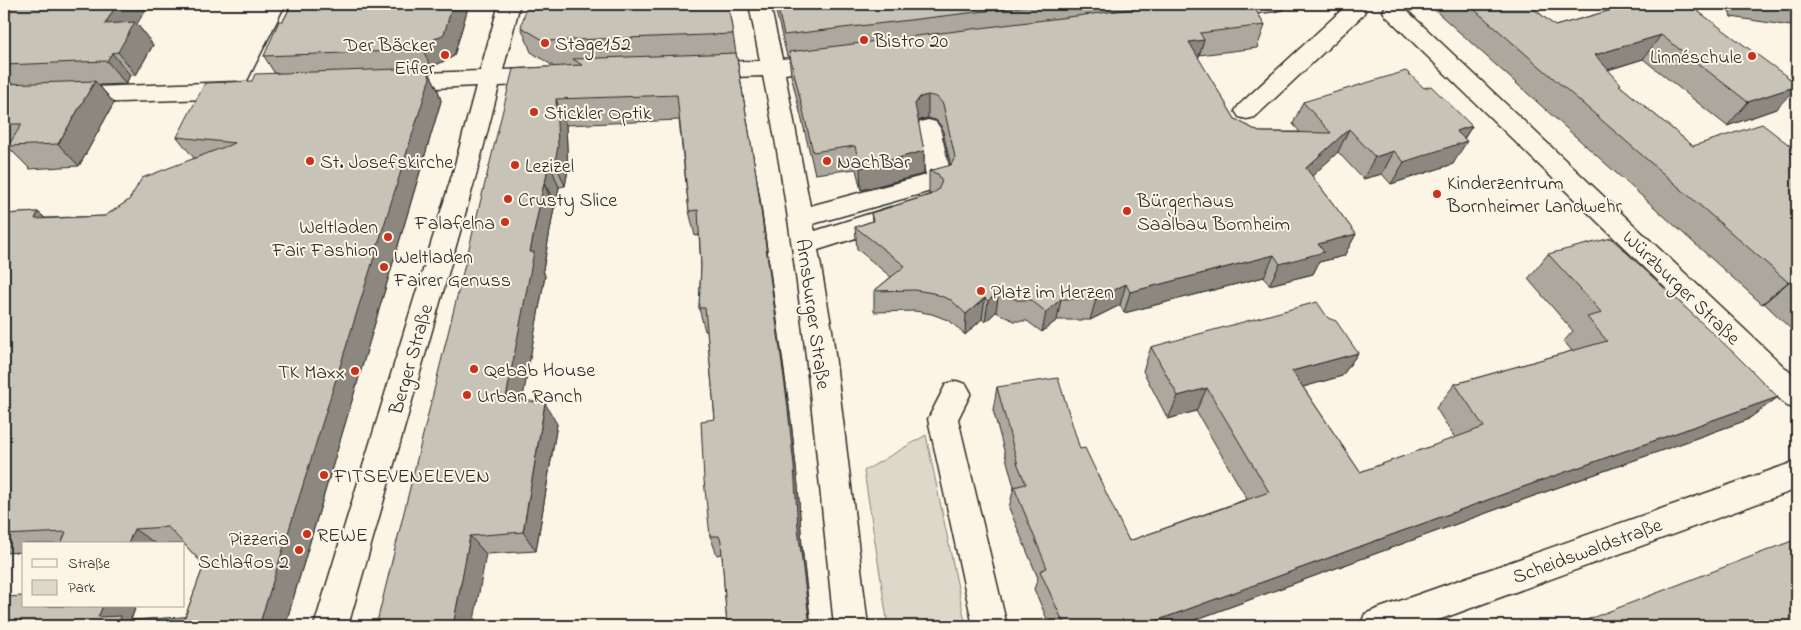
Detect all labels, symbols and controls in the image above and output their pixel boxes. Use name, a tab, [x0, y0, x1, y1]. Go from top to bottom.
place label: Bistro 20	[873, 28, 948, 57]
place label: Stage152	[555, 31, 631, 61]
place label: Der Bäcker Eifler	[343, 32, 436, 84]
marker: Bistro 20	[858, 34, 870, 46]
marker: Stage152	[539, 37, 551, 49]
place label: Linnéschule	[1650, 44, 1742, 73]
marker: Der Bäcker Eifler	[439, 49, 451, 61]
marker: Linnéschule	[1746, 50, 1758, 62]
place label: Stickler Optik	[544, 100, 652, 129]
marker: Stickler Optik	[528, 106, 540, 118]
place label: St. Josefskirche	[320, 149, 453, 178]
place label: NachBar	[837, 149, 911, 178]
place label: Lezizel	[525, 153, 574, 182]
marker: St. Josefskirche	[304, 155, 316, 167]
marker: NachBar	[821, 155, 833, 167]
marker: Lezizel	[509, 159, 521, 171]
place label: Kinderzentrum Bornheimer Landwehr	[1446, 170, 1623, 222]
place label: Crusty Slice	[518, 187, 617, 216]
place label: Bürgerhaus Saalbau Bornheim	[1136, 188, 1290, 240]
marker: Kinderzentrum Bornheimer Landwehr	[1431, 188, 1443, 200]
marker: Crusty Slice	[502, 193, 514, 205]
marker: Bürgerhaus Saalbau Bornheim	[1121, 205, 1133, 217]
place label: Falafelna	[414, 210, 495, 239]
place label: Weltladen Fair Fashion	[271, 214, 378, 266]
marker: Falafelna	[499, 216, 511, 228]
street label: Würzburger Straße	[1614, 225, 1746, 354]
marker: Weltladen Fair Fashion	[382, 231, 394, 243]
street label: Arnsburger Straße	[786, 237, 836, 392]
place label: Weltladen Fairer Genuss	[393, 244, 511, 296]
marker: Weltladen Fairer Genuss	[378, 261, 390, 273]
place label: Platz im Herzen	[991, 279, 1114, 308]
marker: Platz im Herzen	[975, 285, 987, 297]
street label: Berger Straße	[383, 301, 443, 420]
place label: Qebab House	[484, 357, 595, 386]
place label: TK Maxx	[278, 359, 345, 388]
marker: Qebab House	[468, 363, 480, 375]
marker: TK Maxx	[349, 365, 361, 377]
place label: Urban Ranch	[477, 383, 582, 412]
marker: Urban Ranch	[461, 389, 473, 401]
place label: FITSEVENELEVEN	[333, 463, 490, 492]
marker: FITSEVENELEVEN	[318, 469, 330, 481]
street label: Scheidswaldstraße	[1509, 512, 1667, 593]
place label: REWE	[317, 522, 368, 551]
place label: Pizzeria Schlaflos 2	[198, 526, 289, 578]
marker: REWE	[301, 528, 313, 540]
legend	[22, 542, 185, 608]
marker: Pizzeria Schlaflos 2	[293, 544, 305, 556]
text: Straße	[68, 553, 110, 575]
text: Park	[68, 577, 96, 599]

